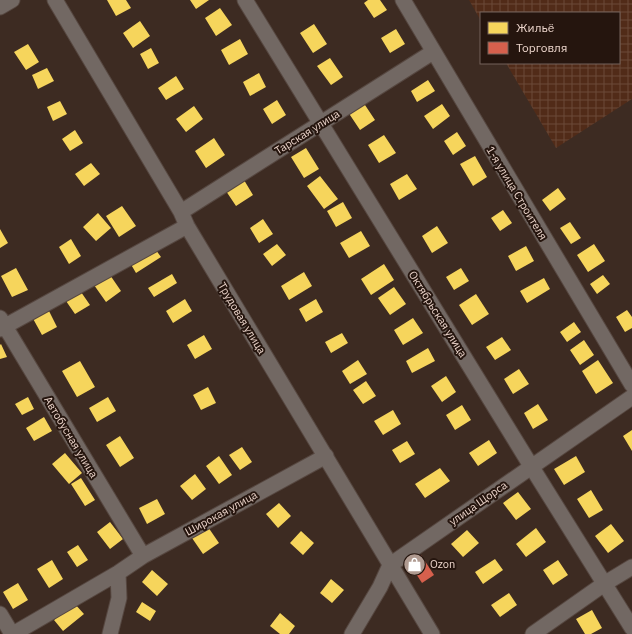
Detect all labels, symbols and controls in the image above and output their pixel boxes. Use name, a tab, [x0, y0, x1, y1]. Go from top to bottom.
legend	[480, 12, 620, 64]
text: Жильё	[516, 20, 555, 35]
text: Торговля	[516, 40, 567, 55]
street label: Тарская улица	[272, 106, 342, 158]
street label: 1-я улица Строителя	[484, 144, 550, 242]
street label: Октябрьская улица	[406, 268, 470, 360]
street label: Трудовая улица	[215, 280, 269, 356]
street label: Автобусная улица	[41, 394, 101, 480]
street label: улица Щорса	[446, 478, 510, 528]
street label: Широкая улица	[182, 487, 260, 539]
shop icon: Ozon	[401, 551, 427, 577]
place label: Ozon	[430, 557, 455, 571]

